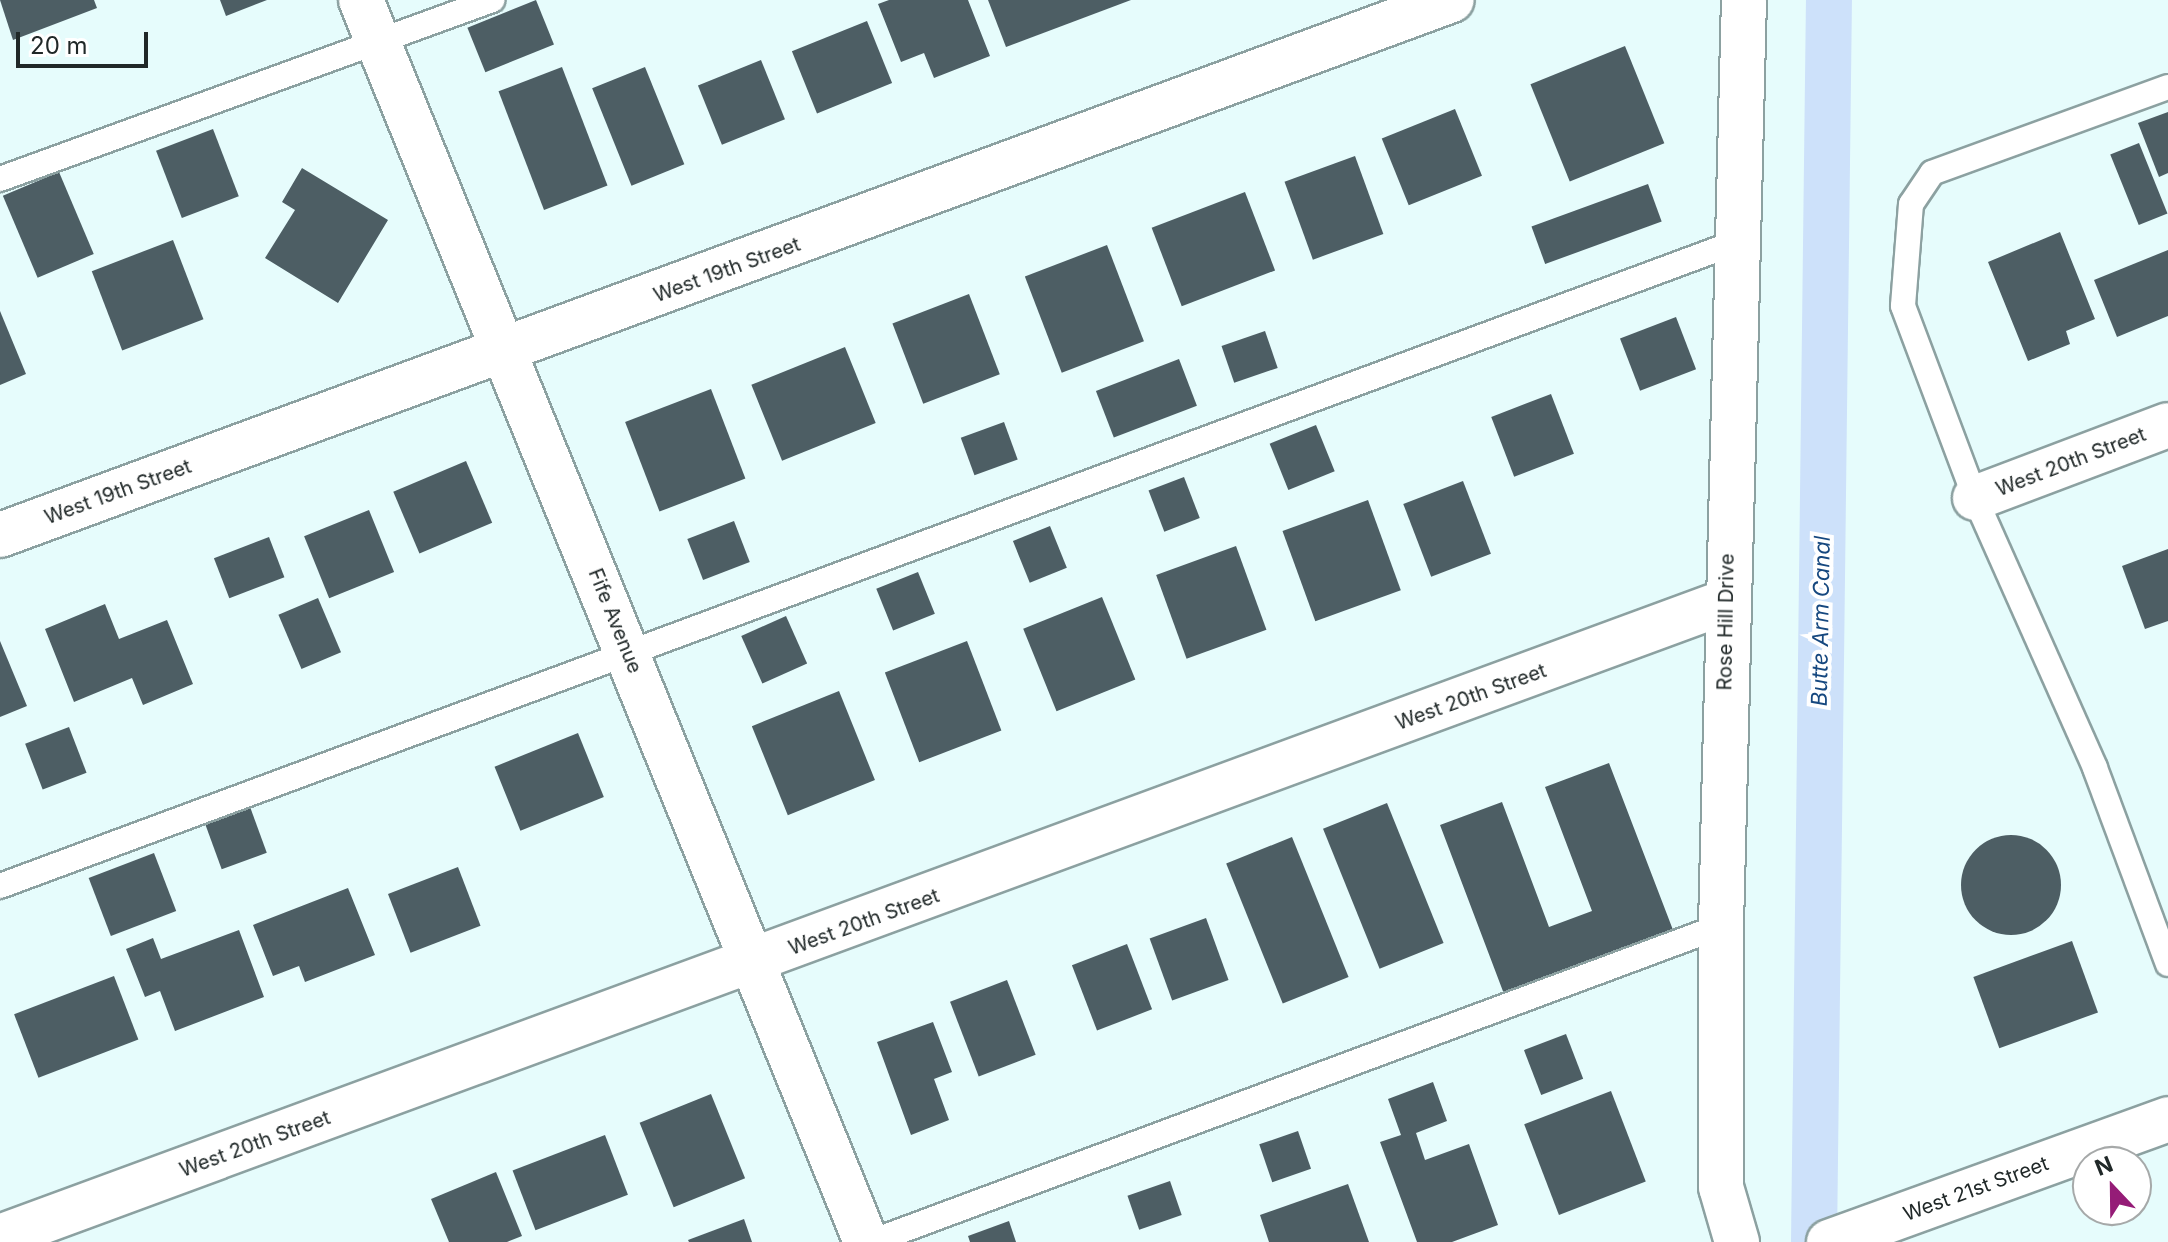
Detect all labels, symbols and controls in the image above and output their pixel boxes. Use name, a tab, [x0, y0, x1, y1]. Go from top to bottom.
scale bar	[20, 16, 152, 66]
text: 20 m	[30, 31, 88, 60]
street label: West 19th Street	[650, 232, 804, 308]
street label: West 20th Street	[1993, 422, 2149, 502]
street label: West 19th Street	[41, 454, 195, 530]
water label: Butte Arm Canal	[1806, 535, 1836, 707]
street label: Rose Hill Drive	[1713, 553, 1739, 691]
street label: Fife Avenue	[583, 565, 647, 677]
street label: West 20th Street	[1392, 659, 1550, 735]
street label: West 20th Street	[785, 884, 943, 960]
street label: West 20th Street	[176, 1106, 334, 1182]
north arrow	[2072, 1146, 2152, 1226]
text: N	[2091, 1150, 2116, 1181]
street label: West 21st Street	[1900, 1152, 2052, 1226]

